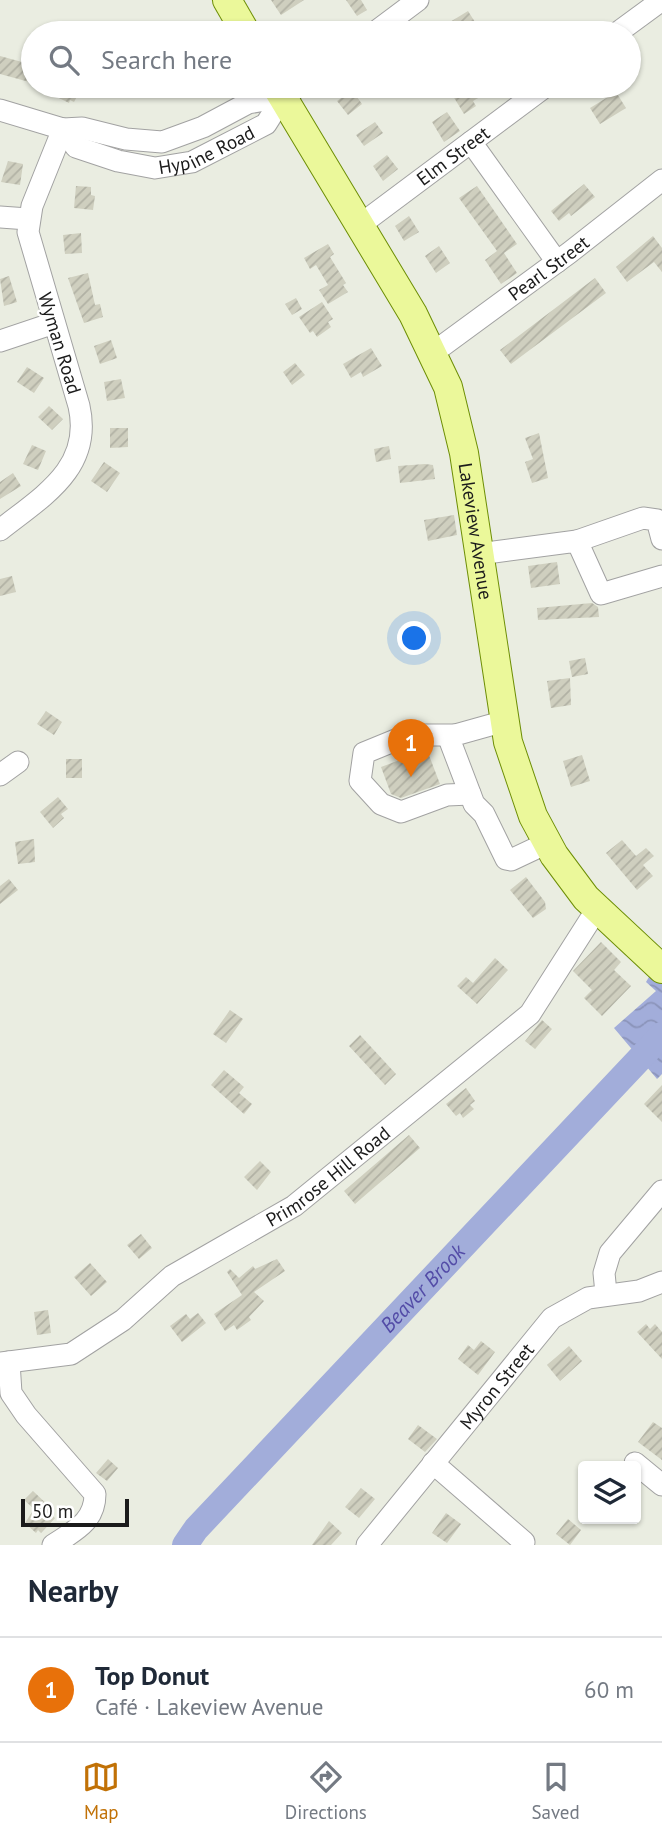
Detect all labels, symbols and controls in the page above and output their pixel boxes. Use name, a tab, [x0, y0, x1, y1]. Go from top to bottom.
search box	[21, 21, 641, 98]
icon: search	[45, 41, 83, 79]
text: Search here	[101, 43, 232, 76]
street label: Hypine Road	[157, 120, 259, 179]
street label: Elm Street	[412, 120, 495, 191]
street label: Pearl Street	[503, 230, 594, 306]
street label: Wyman Road	[33, 289, 87, 397]
street label: Lakeview Avenue	[454, 461, 498, 601]
your location	[397, 621, 431, 655]
pin: 1	[388, 719, 434, 777]
street label: Primrose Hill Road	[262, 1121, 395, 1232]
water label: Beaver Brook	[374, 1237, 472, 1338]
street label: Myron Street	[454, 1338, 539, 1434]
map controls	[578, 1461, 641, 1524]
button: layers	[578, 1461, 641, 1524]
scale bar	[21, 1496, 130, 1528]
text: 50 m	[32, 1499, 73, 1523]
text: Nearby	[28, 1571, 118, 1610]
text: Top Donut	[95, 1659, 209, 1692]
text: 1	[44, 1675, 58, 1704]
text: 60 m	[584, 1675, 634, 1704]
text: Café · Lakeview Avenue	[95, 1692, 323, 1721]
tab: Map	[82, 1758, 120, 1824]
tab: Directions	[285, 1758, 367, 1824]
tab: Saved	[531, 1758, 580, 1824]

